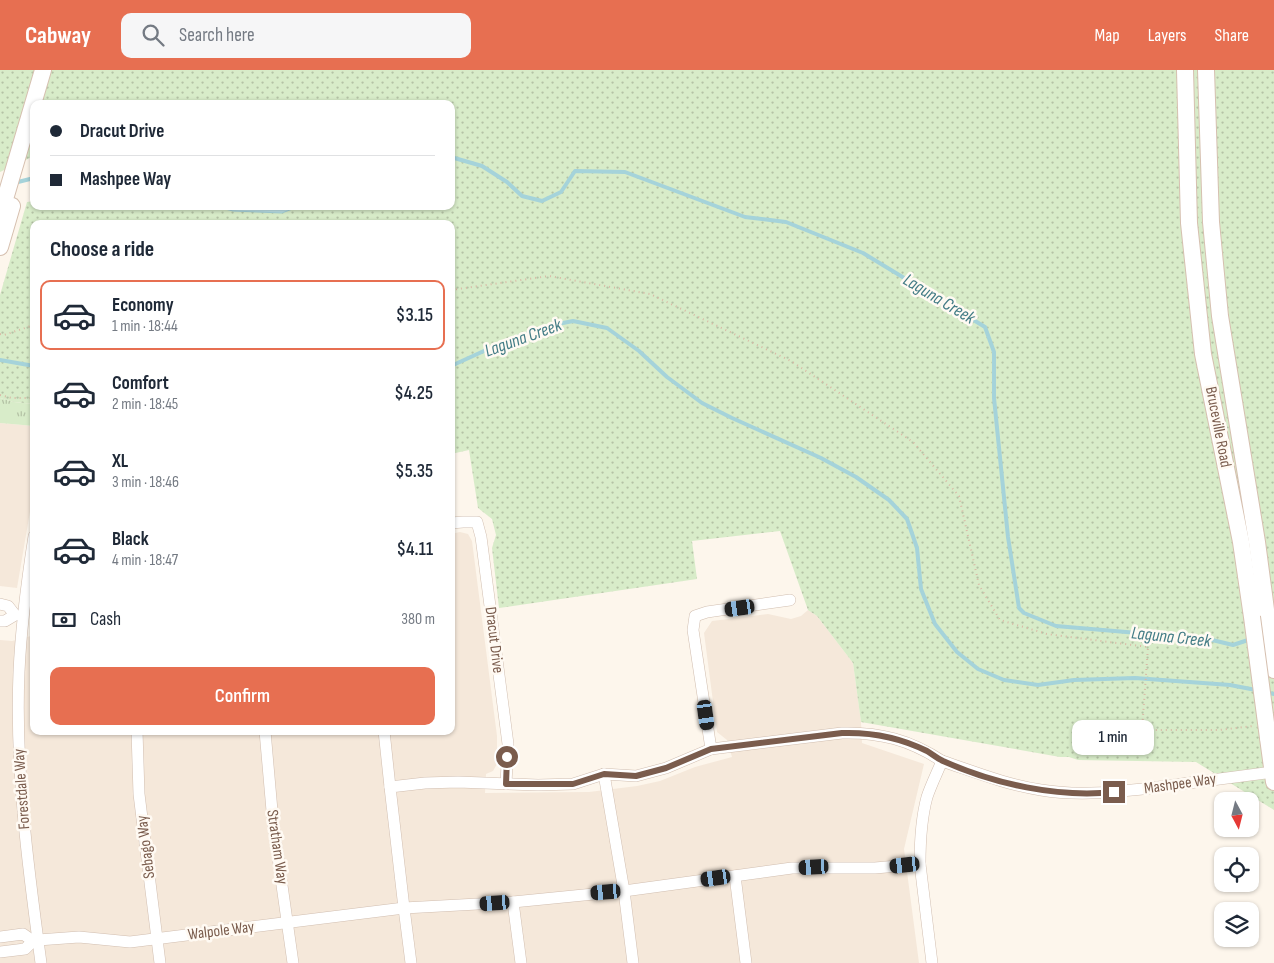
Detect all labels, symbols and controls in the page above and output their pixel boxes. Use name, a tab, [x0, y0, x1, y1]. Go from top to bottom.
search box	[121, 13, 471, 58]
text: Cabway	[25, 21, 91, 50]
icon: search	[139, 21, 167, 49]
text: Search here	[179, 24, 255, 47]
text: Map	[1095, 25, 1120, 46]
text: Layers	[1148, 25, 1187, 46]
text: Share	[1215, 25, 1249, 46]
text: Dracut Drive	[80, 120, 164, 143]
text: Mashpee Way	[80, 168, 171, 191]
text: Choose a ride	[50, 236, 154, 263]
water label: Laguna Creek	[899, 269, 980, 329]
icon: car	[52, 293, 97, 338]
text: Economy	[112, 294, 174, 317]
text: $3.15	[396, 304, 433, 327]
water label: Laguna Creek	[482, 314, 565, 362]
text: 1 min · 18:44	[112, 317, 178, 336]
icon: car	[52, 371, 97, 416]
text: Comfort	[112, 372, 169, 395]
text: $4.25	[394, 382, 433, 405]
street label: Bruceville Road	[1201, 385, 1235, 469]
text: 2 min · 18:45	[112, 395, 178, 414]
icon: car	[52, 449, 97, 494]
text: XL	[112, 450, 128, 473]
text: $5.35	[395, 460, 433, 483]
text: 3 min · 18:46	[112, 473, 179, 492]
icon: car	[52, 527, 97, 572]
text: Black	[112, 528, 149, 551]
text: $4.11	[396, 538, 433, 561]
text: 4 min · 18:47	[112, 551, 178, 570]
car	[724, 598, 755, 618]
icon: cash	[50, 606, 78, 634]
street label: Dracut Drive	[480, 606, 508, 674]
text: Cash	[90, 608, 121, 631]
text: 380 m	[401, 610, 435, 629]
water label: Laguna Creek	[1130, 622, 1213, 652]
button: Confirm	[50, 667, 435, 725]
car	[696, 699, 715, 731]
callout: 1 min	[1073, 720, 1155, 754]
text: 1 min	[1098, 728, 1128, 747]
route start	[496, 746, 518, 768]
street label: Forestdale Way	[10, 748, 34, 830]
street label: Mashpee Way	[1143, 770, 1217, 798]
route end	[1103, 781, 1125, 803]
north arrow	[1214, 792, 1259, 838]
map controls	[1214, 792, 1259, 947]
street label: Stratham Way	[262, 808, 292, 886]
street label: Sebago Way	[133, 814, 159, 880]
button: locate	[1214, 847, 1259, 892]
car	[889, 856, 920, 874]
car	[798, 859, 829, 875]
car	[700, 868, 731, 888]
car	[590, 883, 621, 901]
car	[479, 894, 510, 912]
button: layers	[1214, 902, 1259, 947]
street label: Walpole Way	[187, 918, 255, 944]

